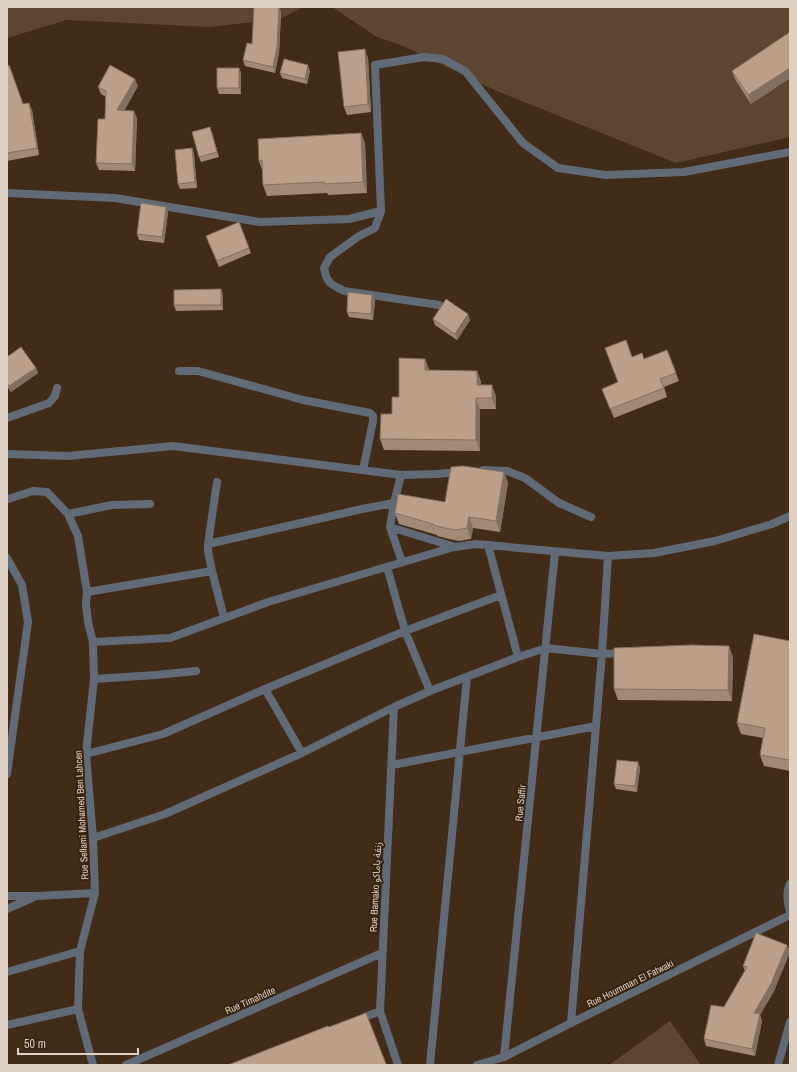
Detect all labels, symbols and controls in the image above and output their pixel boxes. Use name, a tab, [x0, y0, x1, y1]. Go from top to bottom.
street label: Rue Sellami Mohamed Ben Lahcen	[72, 750, 91, 880]
street label: Rue Saffir	[512, 784, 529, 822]
street label: Rue Bamako زنقة باماكو	[367, 841, 384, 933]
street label: Rue Houmman El Fatwaki	[585, 957, 676, 1010]
street label: Rue Timahdite	[223, 983, 278, 1017]
scale bar	[18, 1030, 138, 1056]
text: 50 m	[24, 1036, 46, 1052]

